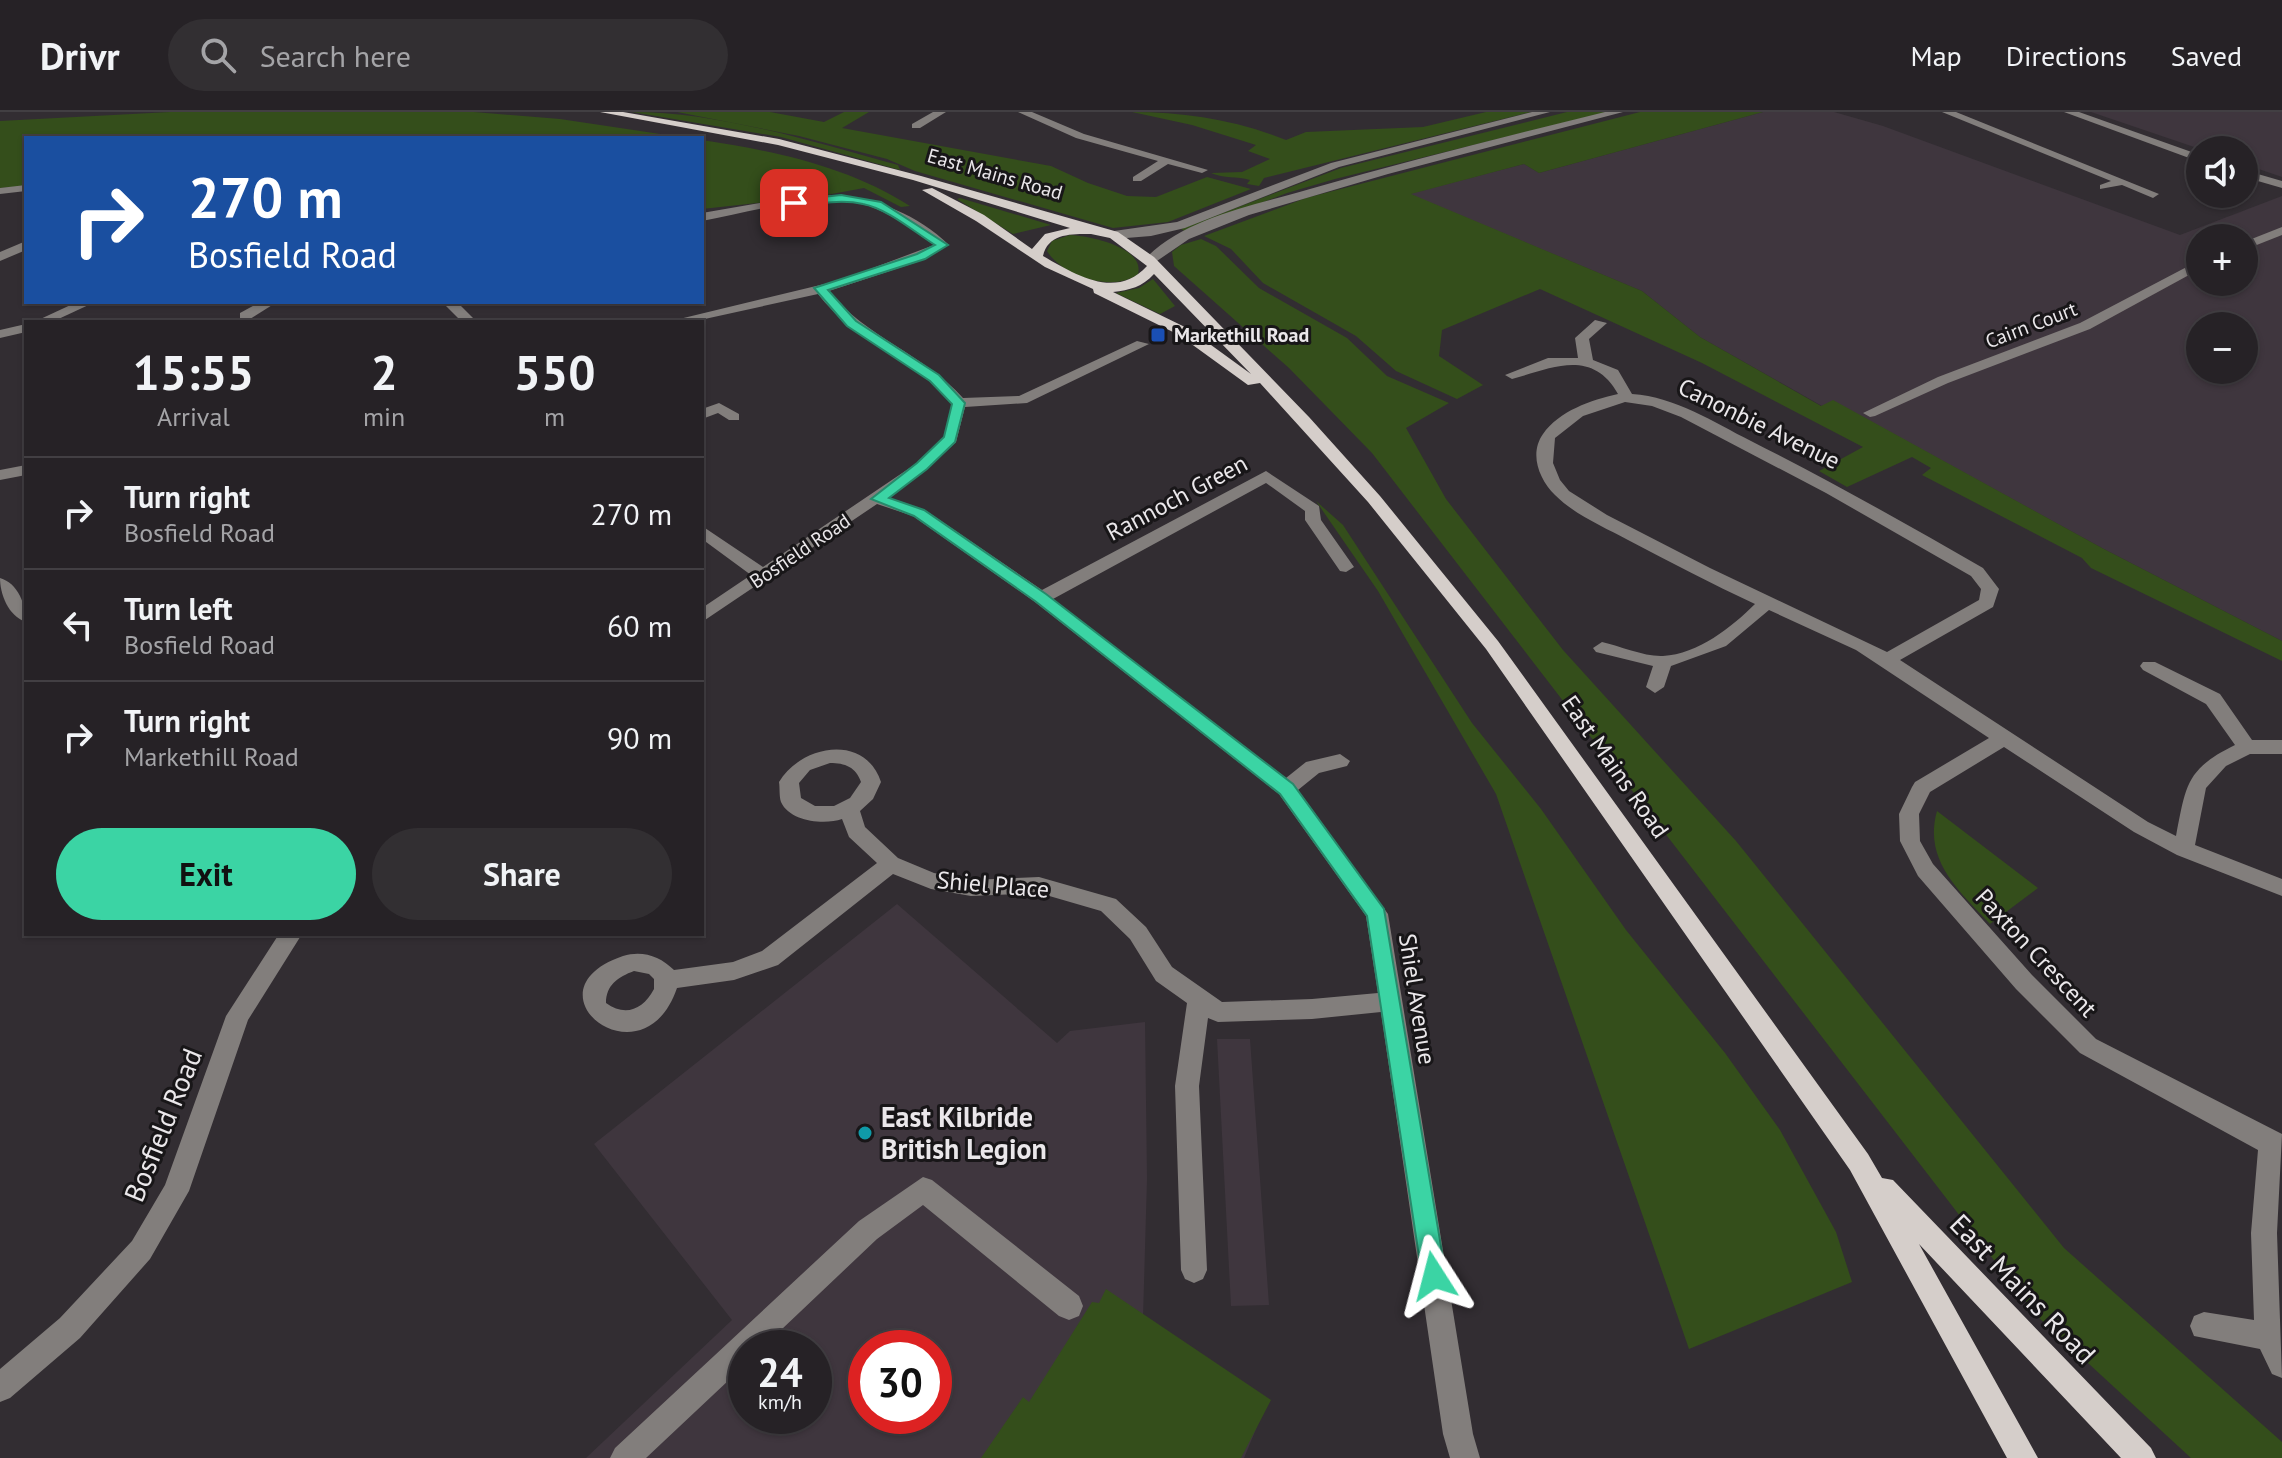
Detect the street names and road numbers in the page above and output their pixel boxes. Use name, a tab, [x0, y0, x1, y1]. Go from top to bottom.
street label: East Mains Road	[924, 142, 1066, 206]
street label: Cairn Court	[1982, 296, 2081, 354]
street label: Canonbie Avenue	[1673, 371, 1845, 476]
street label: Rannoch Green	[1101, 447, 1253, 548]
street label: Bosfield Road	[745, 508, 855, 594]
street label: East Mains Road	[1555, 689, 1676, 844]
street label: Shiel Place	[936, 864, 1051, 905]
street label: Paxton Crescent	[1969, 882, 2104, 1023]
street label: Shiel Avenue	[1392, 931, 1443, 1067]
street label: Bosfield Road	[115, 1043, 210, 1207]
street label: East Mains Road	[1942, 1206, 2104, 1372]

